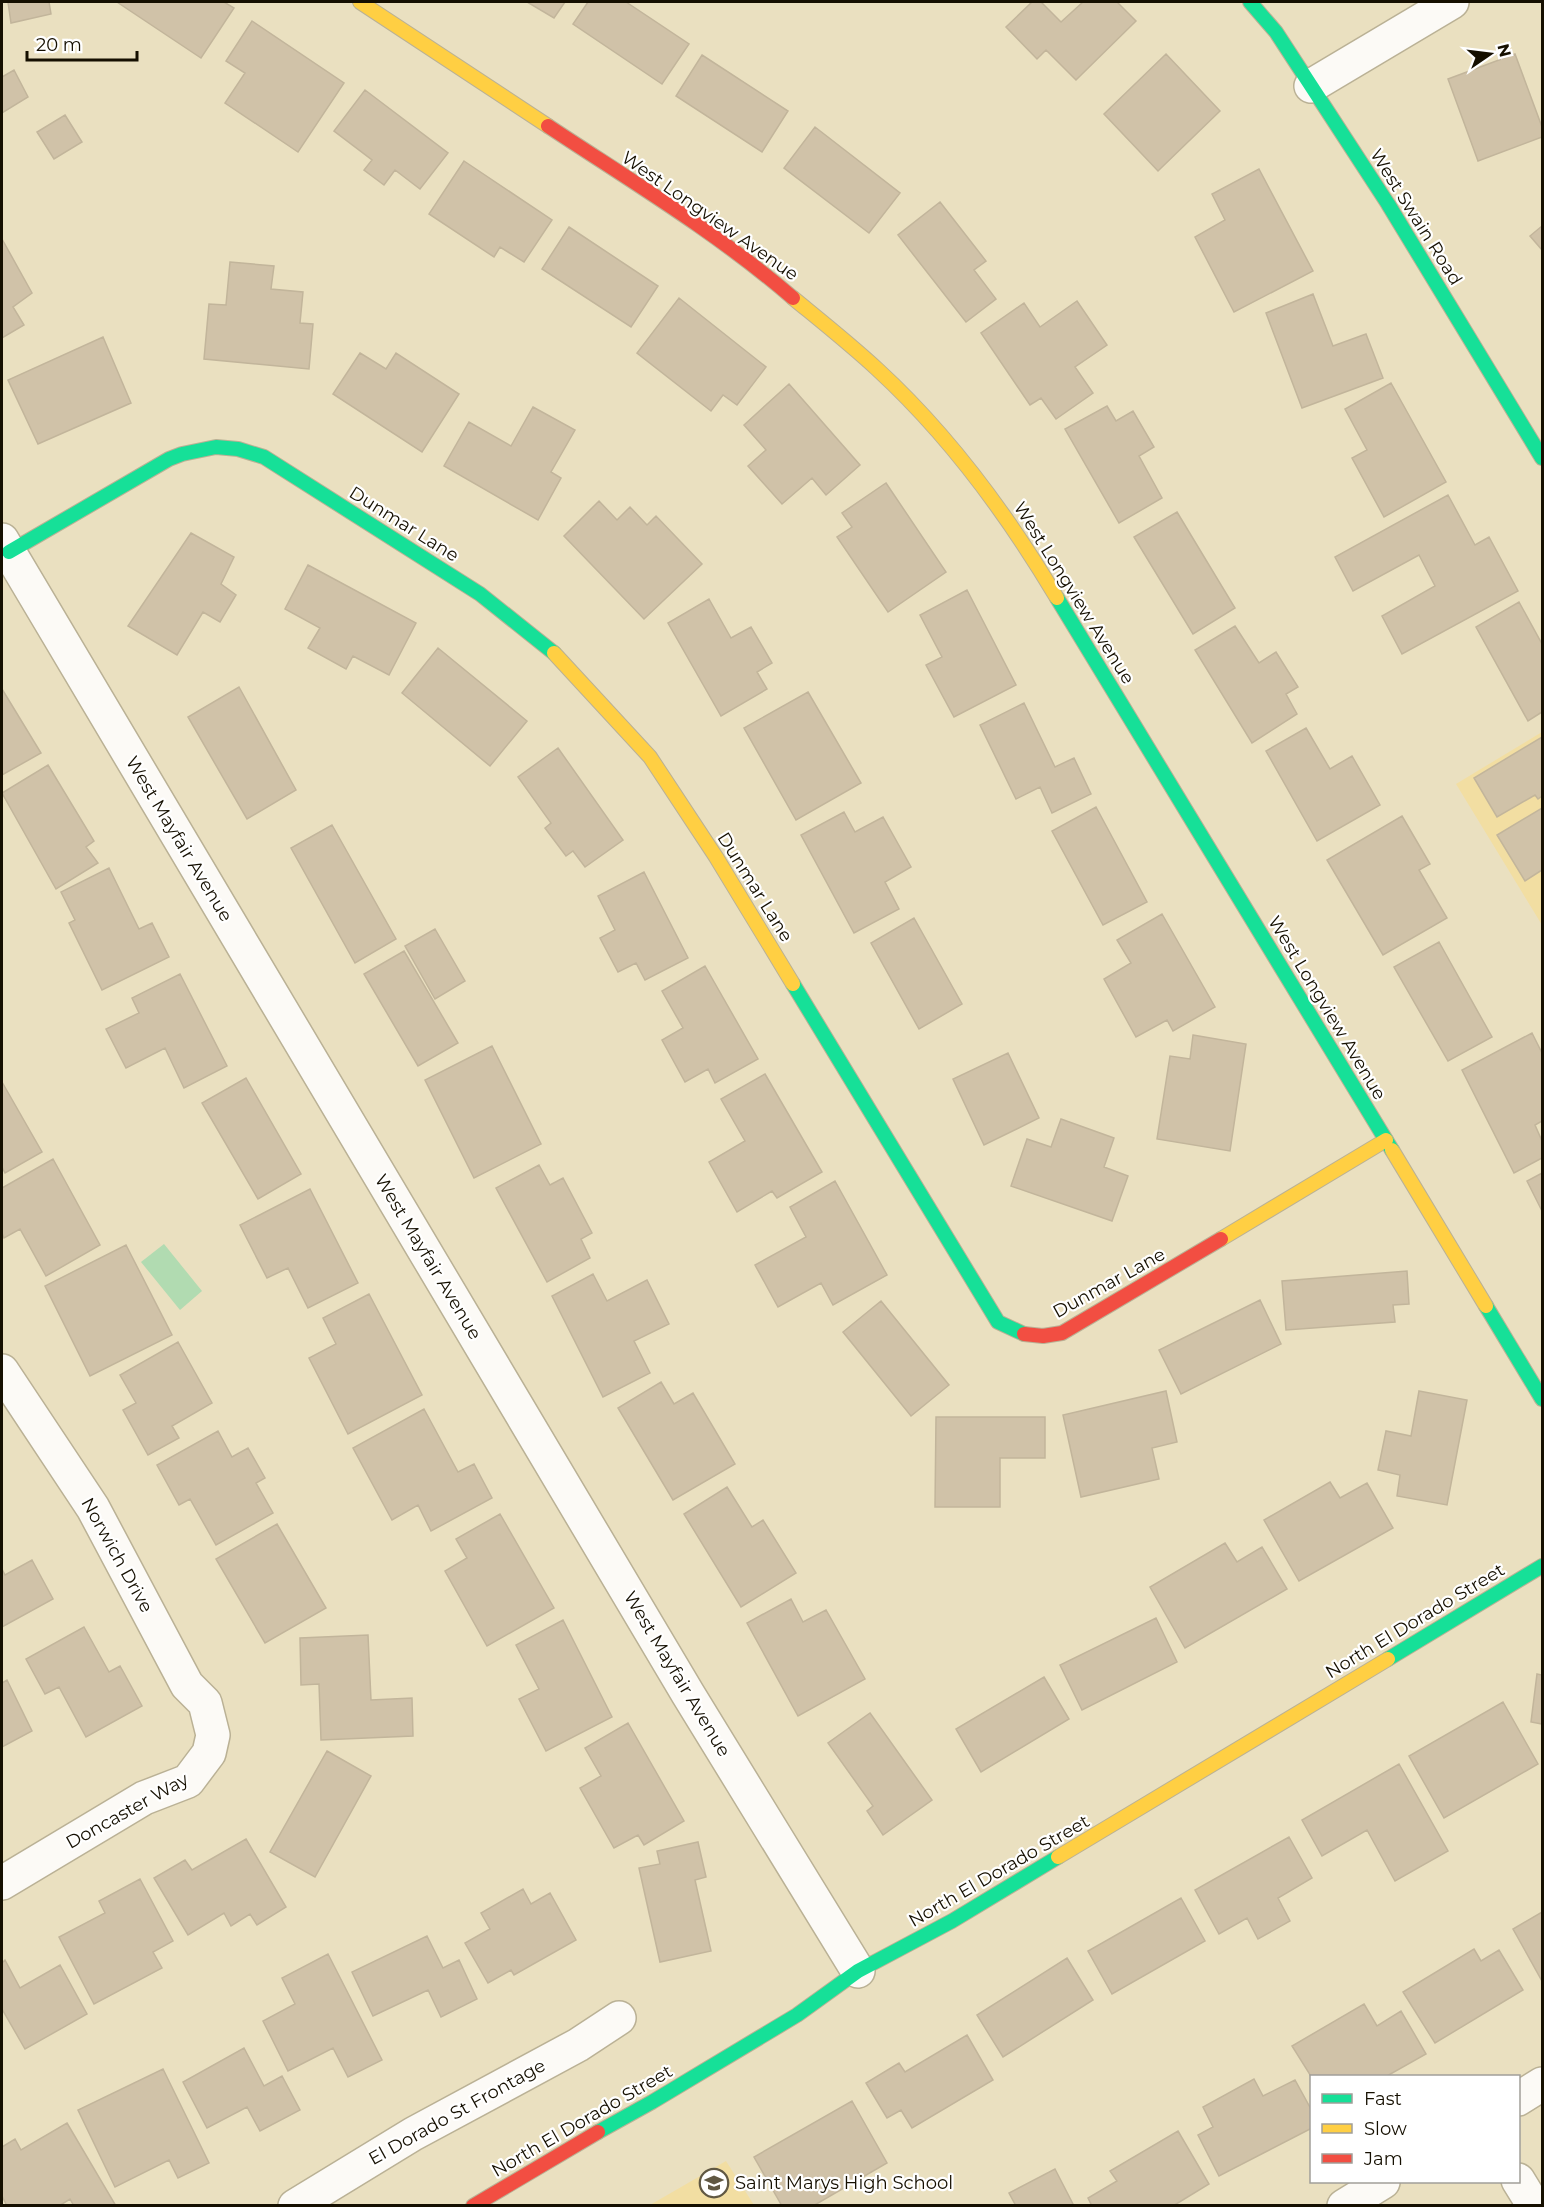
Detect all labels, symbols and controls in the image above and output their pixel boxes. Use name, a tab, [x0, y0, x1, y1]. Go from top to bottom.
scale bar	[27, 24, 136, 62]
north arrow	[1460, 24, 1520, 84]
text: 20 m	[36, 34, 82, 56]
text: N	[1493, 42, 1515, 59]
street label: West Swain Road	[1365, 145, 1467, 289]
street label: West Longview Avenue	[617, 147, 803, 286]
street label: Dunmar Lane	[345, 482, 463, 567]
street label: West Longview Avenue	[1009, 498, 1139, 688]
street label: West Mayfair Avenue	[121, 752, 237, 926]
street label: Dunmar Lane	[713, 828, 798, 946]
street label: West Longview Avenue	[1263, 912, 1391, 1104]
street label: West Mayfair Avenue	[370, 1170, 486, 1344]
street label: Dunmar Lane	[1049, 1243, 1169, 1323]
street label: Norwich Drive	[76, 1494, 158, 1616]
street label: North El Dorado Street	[1321, 1559, 1509, 1683]
street label: West Mayfair Avenue	[619, 1587, 735, 1761]
street label: Doncaster Way	[62, 1768, 192, 1854]
street label: North El Dorado Street	[905, 1810, 1093, 1932]
street label: El Dorado St Frontage	[365, 2054, 549, 2170]
street label: North El Dorado Street	[488, 2060, 676, 2182]
legend	[1310, 2075, 1520, 2183]
text: Fast	[1364, 2088, 1402, 2110]
text: Slow	[1364, 2118, 1407, 2140]
text: Jam	[1363, 2148, 1403, 2170]
school or university icon: Saint Marys High School	[698, 2167, 730, 2199]
place label: Saint Marys High School	[735, 2172, 953, 2194]

